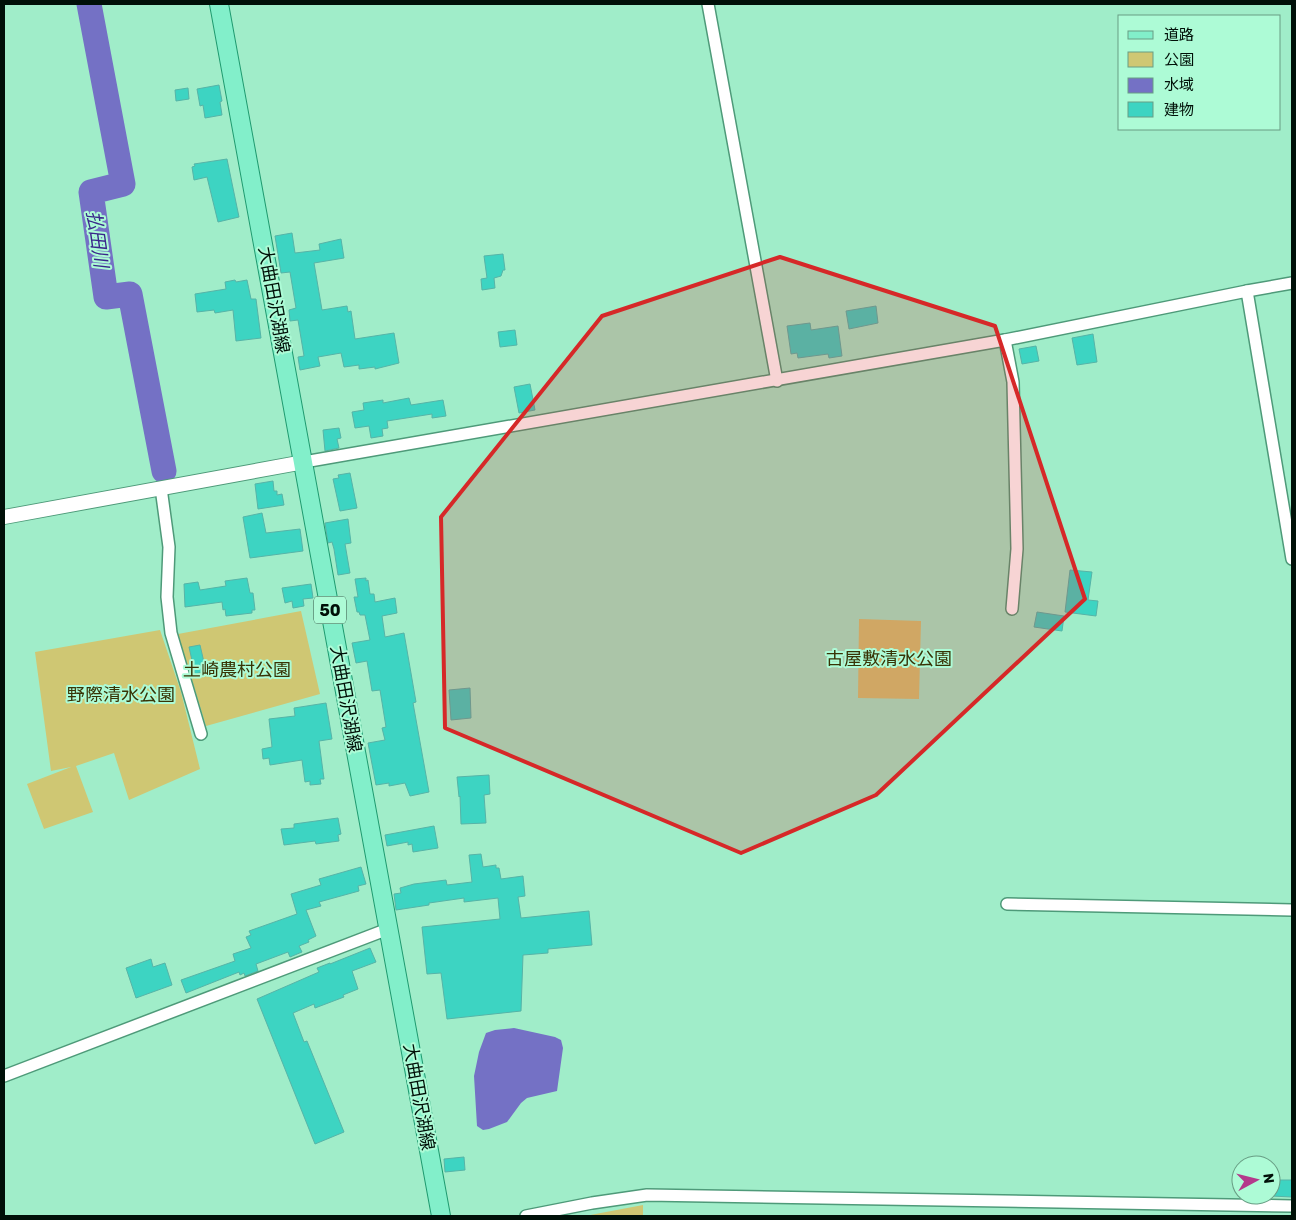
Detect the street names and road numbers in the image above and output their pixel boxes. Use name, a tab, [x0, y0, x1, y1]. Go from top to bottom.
street label: 大曲田沢湖線	[254, 245, 294, 355]
road number: 50	[314, 596, 346, 624]
street label: 大曲田沢湖線	[326, 644, 366, 754]
street label: 大曲田沢湖線	[399, 1042, 439, 1152]

